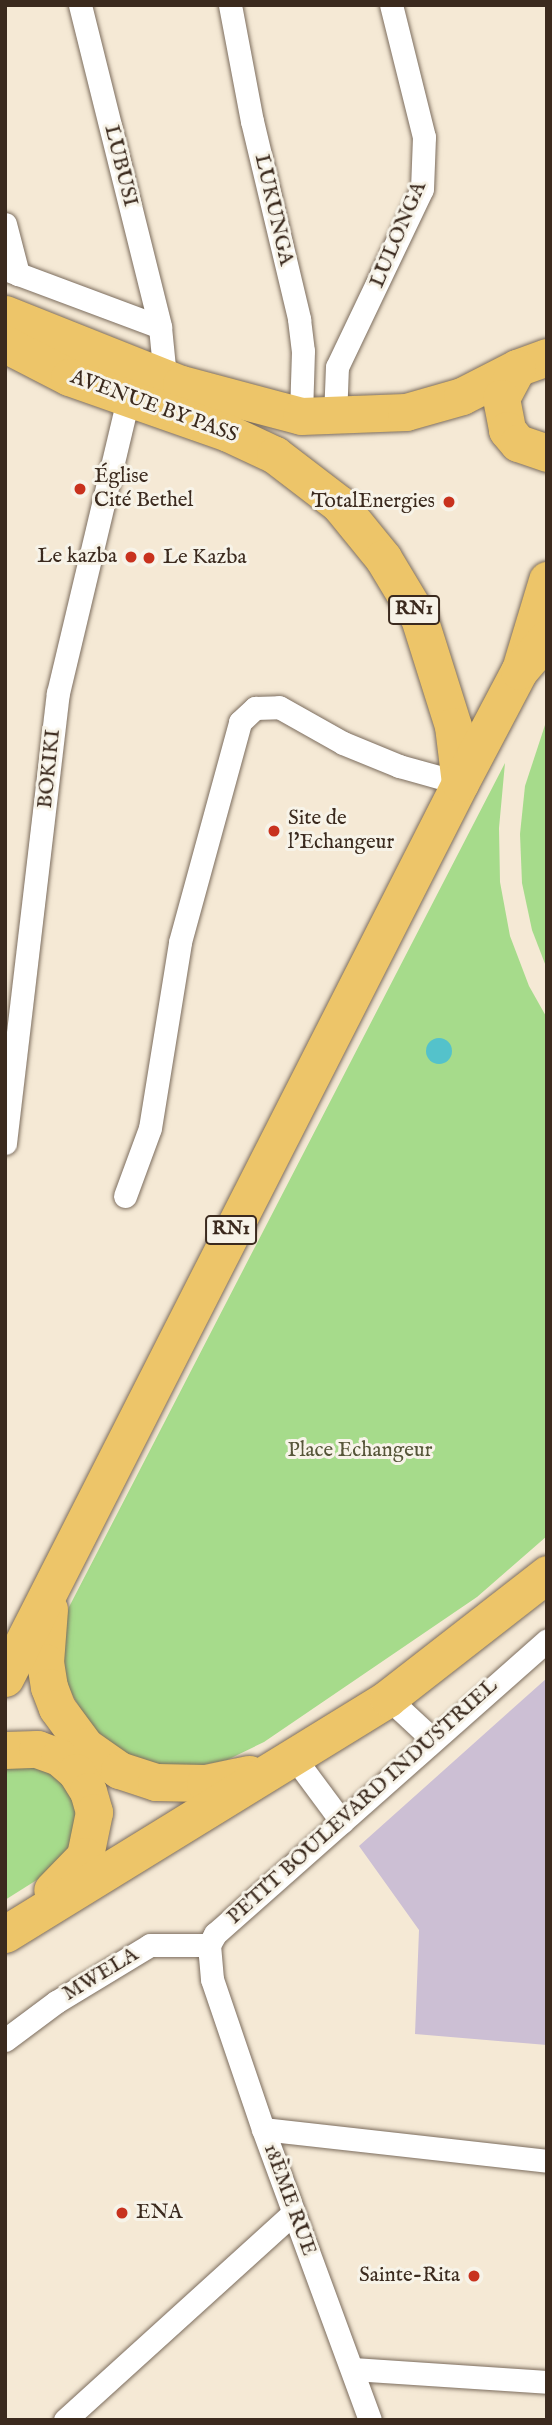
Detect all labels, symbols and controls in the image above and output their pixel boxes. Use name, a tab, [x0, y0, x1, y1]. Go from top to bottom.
street label: LUBUSI	[98, 123, 142, 209]
street label: LUKUNGA	[248, 152, 298, 268]
street label: LULONGA	[365, 178, 433, 292]
street label: AVENUE BY PASS	[67, 365, 241, 449]
place label: Église Cité Bethel	[94, 464, 193, 514]
marker: Église Cité Bethel	[72, 481, 88, 497]
place label: TotalEnergies	[311, 489, 435, 515]
marker: TotalEnergies	[441, 494, 457, 510]
place label: Le kazba	[37, 544, 117, 570]
place label: Le Kazba	[163, 545, 247, 571]
marker: Le kazba	[123, 549, 139, 565]
marker: Le Kazba	[141, 550, 157, 566]
road number: RN1	[388, 594, 440, 625]
street label: BOKIKI	[33, 728, 67, 810]
place label: Site de l'Echangeur	[288, 806, 394, 856]
marker: Site de l'Echangeur	[266, 823, 282, 839]
road number: RN1	[205, 1214, 257, 1246]
park label: Place Echangeur	[288, 1438, 432, 1464]
street label: PETIT BOULEVARD INDUSTRIEL	[223, 1674, 503, 1930]
street label: MWELA	[59, 1943, 143, 2007]
street label: 18ÈME RUE	[257, 2141, 321, 2259]
place label: ENA	[136, 2200, 182, 2226]
marker: ENA	[114, 2205, 130, 2221]
place label: Sainte-Rita	[359, 2263, 460, 2289]
marker: Sainte-Rita	[466, 2268, 482, 2284]

